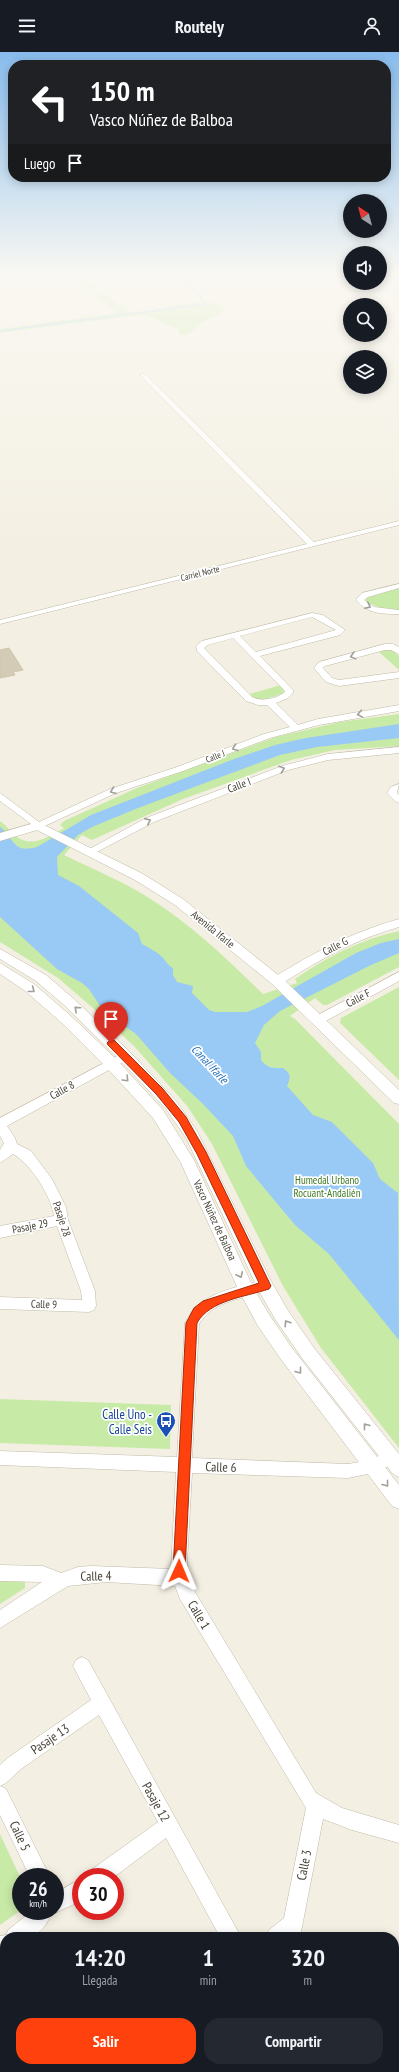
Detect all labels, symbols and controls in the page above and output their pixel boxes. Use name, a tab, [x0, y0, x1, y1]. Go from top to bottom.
icon: menu	[16, 15, 38, 37]
text: Routely	[175, 15, 224, 38]
icon: person	[361, 15, 383, 37]
text: 150 m	[90, 72, 154, 109]
icon: left	[24, 76, 76, 128]
text: Vasco Núñez de Balboa	[90, 108, 233, 131]
icon: arrive	[64, 152, 86, 174]
text: Luego	[24, 154, 56, 173]
north arrow	[343, 194, 387, 238]
map controls	[343, 194, 387, 394]
button: sound	[343, 246, 387, 290]
button: search	[343, 298, 387, 342]
button: layers	[343, 350, 387, 394]
street label: Carriel Norte	[179, 563, 221, 583]
one-way arrow	[364, 601, 371, 609]
one-way arrow	[350, 651, 357, 660]
one-way arrow	[357, 709, 364, 718]
one-way arrow	[232, 743, 239, 751]
street label: Calle J	[204, 747, 226, 765]
one-way arrow	[279, 765, 286, 773]
street label: Calle I	[225, 774, 253, 796]
one-way arrow	[109, 787, 116, 795]
one-way arrow	[144, 817, 151, 825]
street label: Avenida Ifarle	[188, 907, 238, 951]
street label: Calle G	[320, 934, 350, 958]
one-way arrow	[28, 985, 35, 992]
street label: Calle F	[343, 986, 373, 1010]
pin	[94, 1002, 128, 1043]
one-way arrow	[74, 1006, 82, 1014]
icon: arrive	[100, 1008, 122, 1030]
water label: Canal Ifarle	[188, 1042, 232, 1087]
one-way arrow	[121, 1074, 129, 1082]
street label: Calle 8	[47, 1077, 77, 1102]
park label: Humedal Urbano Rocuant-Andalién	[294, 1173, 361, 1200]
street label: Vasco Núñez de Balboa	[190, 1177, 240, 1263]
street label: Pasaje 28	[50, 1200, 74, 1238]
street label: Pasaje 29	[11, 1216, 49, 1236]
one-way arrow	[235, 1271, 243, 1278]
street label: Calle 9	[31, 1297, 57, 1311]
one-way arrow	[284, 1320, 292, 1327]
one-way arrow	[294, 1366, 301, 1373]
place label: Calle Uno - Calle Seis	[102, 1406, 152, 1438]
bus stop icon: Calle Uno - Calle Seis	[155, 1410, 177, 1438]
one-way arrow	[364, 1424, 371, 1431]
street label: Calle 6	[205, 1458, 237, 1476]
one-way arrow	[381, 1479, 388, 1486]
position arrow	[158, 1550, 200, 1592]
street label: Calle 4	[80, 1567, 112, 1585]
street label: Calle 1	[184, 1597, 214, 1633]
street label: Pasaje 13	[27, 1720, 73, 1758]
street label: Pasaje 12	[138, 1779, 174, 1825]
street label: Calle 5	[6, 1818, 34, 1854]
street label: Calle 3	[293, 1848, 315, 1882]
speed limit sign: 30	[72, 1868, 124, 1920]
text: 26	[28, 1876, 48, 1902]
text: km/h	[29, 1897, 47, 1910]
text: 14:20	[74, 1942, 126, 1973]
text: 1	[202, 1942, 214, 1973]
text: 320	[291, 1942, 325, 1973]
text: Llegada	[82, 1972, 118, 1989]
text: min	[200, 1972, 217, 1989]
text: m	[304, 1972, 312, 1989]
button: Salir	[16, 2018, 196, 2064]
button: Compartir	[204, 2018, 383, 2064]

